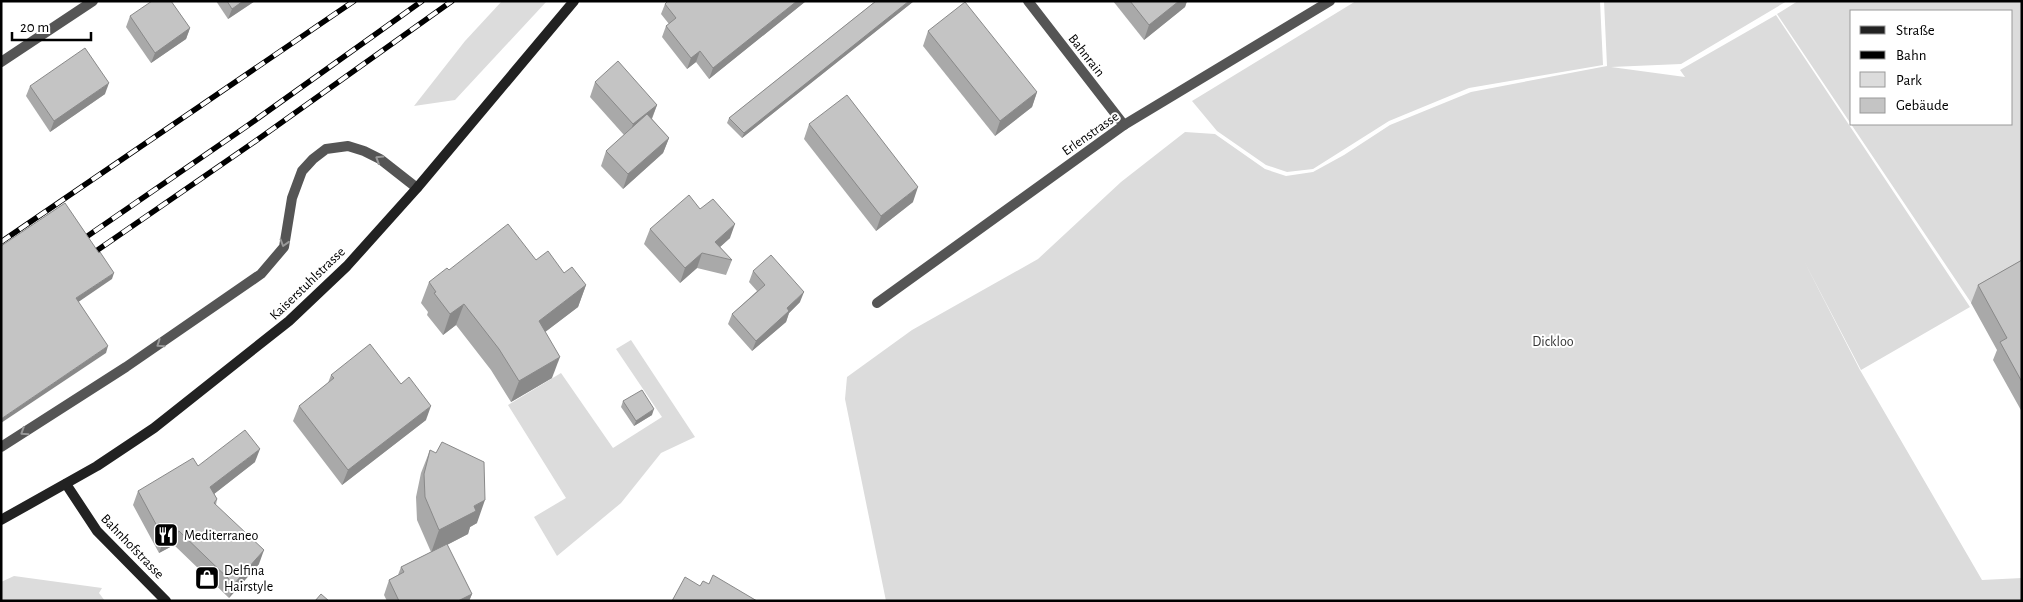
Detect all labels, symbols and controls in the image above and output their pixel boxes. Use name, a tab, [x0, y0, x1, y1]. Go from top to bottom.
scale bar	[12, 10, 91, 42]
legend	[1850, 10, 2013, 125]
text: 20 m	[20, 20, 49, 35]
text: Straße	[1896, 23, 1935, 38]
street label: Bahnrain	[1065, 32, 1107, 79]
text: Bahn	[1896, 48, 1926, 63]
text: Park	[1896, 73, 1922, 88]
text: Gebäude	[1896, 98, 1949, 113]
street label: Erlenstrasse	[1060, 109, 1121, 158]
one-way arrow	[375, 156, 384, 166]
one-way arrow	[279, 238, 289, 246]
street label: Kaiserstuhlstrasse	[267, 245, 348, 323]
park label: Dickloo	[1532, 335, 1574, 349]
one-way arrow	[156, 337, 165, 347]
one-way arrow	[20, 426, 29, 436]
street label: Bahnhofstrasse	[98, 512, 166, 582]
restaurant icon: Mediterraneo	[153, 522, 179, 548]
place label: Mediterraneo	[184, 529, 258, 543]
place label: Delfina Hairstyle	[224, 564, 273, 594]
shop icon: Delfina Hairstyle	[194, 565, 220, 591]

